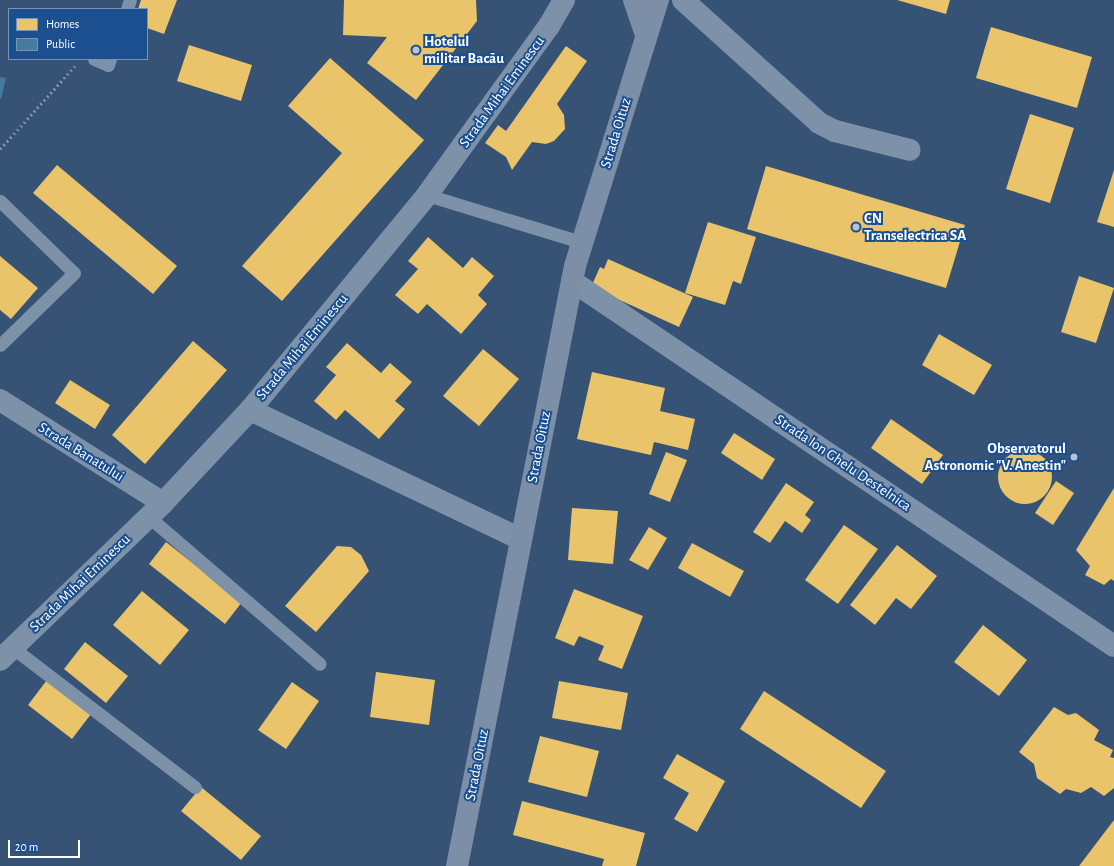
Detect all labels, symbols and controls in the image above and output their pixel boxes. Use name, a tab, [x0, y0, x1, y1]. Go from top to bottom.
legend	[8, 8, 148, 60]
text: Homes	[46, 18, 79, 30]
place label: Hotelul militar Bacău	[424, 32, 504, 67]
street label: Strada Mihai Eminescu	[456, 33, 548, 151]
text: Public	[46, 38, 75, 50]
marker: Hotelul militar Bacău	[411, 45, 421, 55]
street label: Strada Oituz	[597, 96, 635, 170]
place label: CN Transelectrica SA	[864, 209, 966, 244]
marker: CN Transelectrica SA	[851, 222, 861, 232]
street label: Strada Mihai Eminescu	[252, 290, 352, 404]
street label: Strada Oituz	[523, 410, 555, 484]
street label: Strada Ion Ghelu Destelnica	[771, 411, 915, 515]
street label: Strada Banatului	[35, 419, 127, 485]
place label: Observatorul Astronomic "V. Anestin"	[924, 439, 1066, 474]
marker: Observatorul Astronomic "V. Anestin"	[1069, 452, 1079, 462]
street label: Strada Mihai Eminescu	[26, 530, 134, 636]
street label: Strada Oituz	[461, 728, 493, 802]
scale bar	[10, 832, 82, 858]
text: 20 m	[15, 841, 38, 853]

